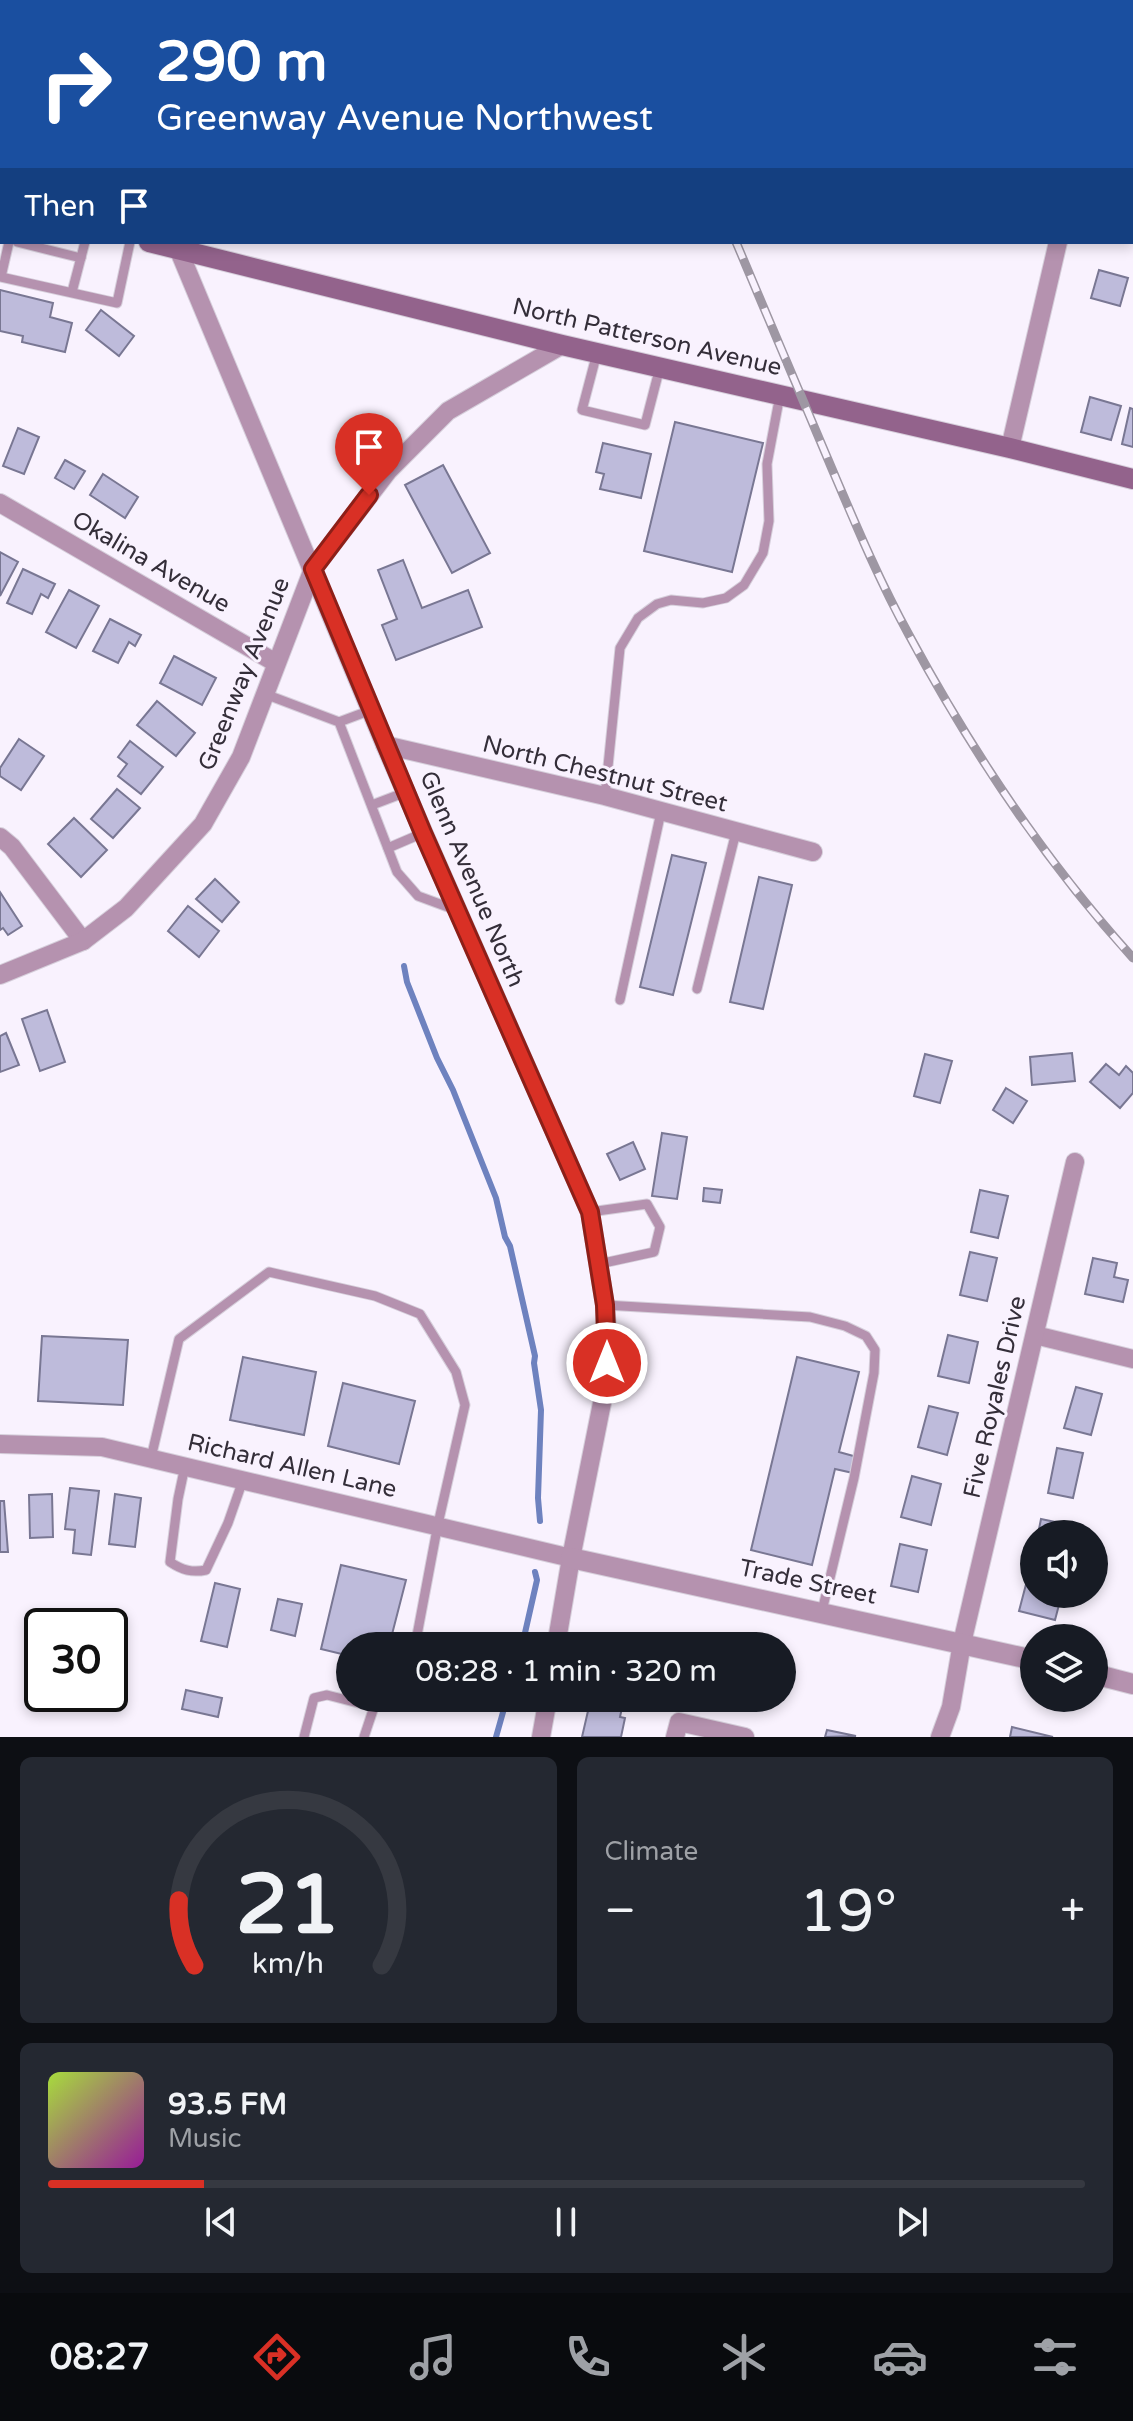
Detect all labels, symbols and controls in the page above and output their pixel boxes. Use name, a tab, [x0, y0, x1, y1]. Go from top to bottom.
text: 290 m	[156, 29, 327, 96]
icon: right	[24, 32, 128, 136]
text: Greenway Avenue Northwest	[156, 97, 653, 140]
icon: arrive	[112, 184, 156, 228]
text: Then	[24, 188, 96, 225]
street label: North Patterson Avenue	[510, 292, 784, 382]
pin	[335, 413, 403, 495]
icon: arrive	[347, 425, 391, 469]
street label: Okalina Avenue	[67, 505, 235, 619]
street label: Greenway Avenue	[192, 573, 296, 775]
street label: North Chestnut Street	[480, 730, 730, 818]
street label: Glenn Avenue North	[413, 767, 531, 991]
street label: Five Royales Drive	[958, 1293, 1032, 1501]
position arrow	[565, 1321, 649, 1405]
street label: Richard Allen Lane	[185, 1428, 399, 1504]
map controls	[1020, 1520, 1108, 1712]
button: sound	[1020, 1520, 1108, 1608]
street label: Trade Street	[737, 1553, 879, 1611]
speed limit sign: 30	[24, 1608, 128, 1712]
button: layers	[1020, 1624, 1108, 1712]
text: 08:28 · 1 min · 320 m	[415, 1653, 717, 1690]
text: Climate	[605, 1836, 698, 1867]
text: 21	[236, 1856, 340, 1956]
text: 19°	[799, 1876, 897, 1948]
text: −	[605, 1885, 636, 1938]
text: +	[1060, 1885, 1085, 1938]
text: km/h	[252, 1947, 324, 1981]
text: 93.5 FM	[168, 2086, 287, 2123]
text: Music	[168, 2123, 241, 2154]
icon: previous	[199, 2200, 243, 2244]
icon: pause	[544, 2200, 588, 2244]
icon: next	[890, 2200, 934, 2244]
icon: directions	[249, 2329, 305, 2385]
icon: music	[405, 2329, 461, 2385]
icon: phone	[560, 2329, 616, 2385]
icon: climate	[716, 2329, 772, 2385]
icon: car	[872, 2329, 928, 2385]
icon: filters	[1027, 2329, 1083, 2385]
text: 08:27	[50, 2336, 150, 2379]

